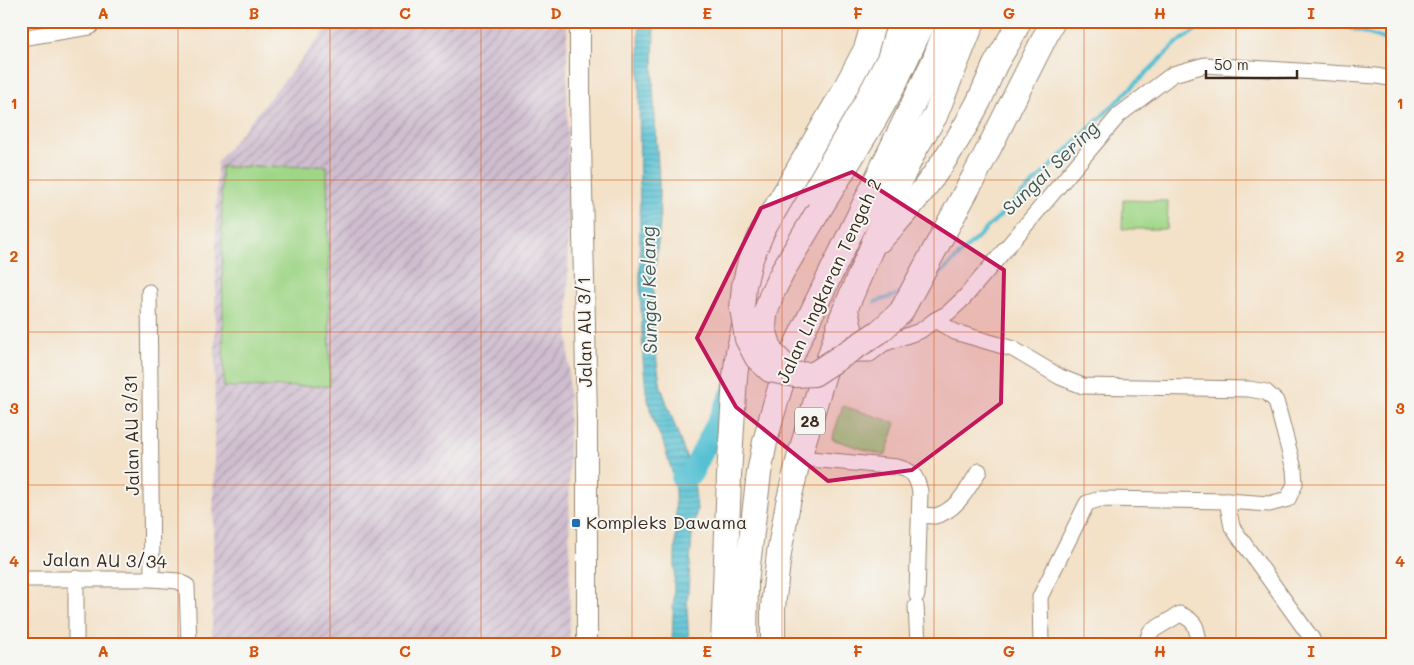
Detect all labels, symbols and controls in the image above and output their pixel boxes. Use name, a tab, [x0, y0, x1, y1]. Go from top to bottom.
text: A	[97, 2, 109, 23]
text: B	[249, 2, 259, 23]
text: C	[399, 2, 411, 23]
text: D	[550, 2, 562, 23]
text: E	[702, 2, 712, 23]
text: F	[853, 2, 863, 23]
text: G	[1003, 2, 1015, 23]
text: H	[1154, 2, 1166, 23]
text: I	[1307, 2, 1315, 23]
scale bar	[1206, 48, 1298, 80]
text: 50 m	[1214, 54, 1249, 74]
text: 1	[10, 92, 18, 113]
text: 1	[1396, 92, 1404, 113]
water label: Sungai Sering	[996, 115, 1104, 220]
street label: Jalan Lingkaran Tengah 2	[770, 174, 886, 387]
water label: Sungai Kelang	[635, 226, 662, 354]
text: 2	[10, 245, 19, 266]
text: 2	[1396, 245, 1405, 266]
street label: Jalan AU 3/1	[571, 276, 597, 388]
street label: Jalan AU 3/31	[118, 374, 144, 496]
text: 3	[9, 397, 19, 418]
text: 3	[1395, 397, 1405, 418]
road number: 28	[795, 408, 825, 434]
place label: Kompleks Dawama	[586, 510, 747, 534]
marker: Kompleks Dawama	[570, 517, 582, 529]
street label: Jalan AU 3/34	[43, 547, 168, 573]
text: 4	[9, 550, 19, 571]
text: 4	[1395, 550, 1405, 571]
text: A	[97, 640, 109, 661]
text: B	[249, 640, 259, 661]
text: C	[399, 640, 411, 661]
text: D	[550, 640, 562, 661]
text: E	[702, 640, 712, 661]
text: F	[853, 640, 863, 661]
text: G	[1003, 640, 1015, 661]
text: H	[1154, 640, 1166, 661]
text: I	[1307, 640, 1315, 661]

